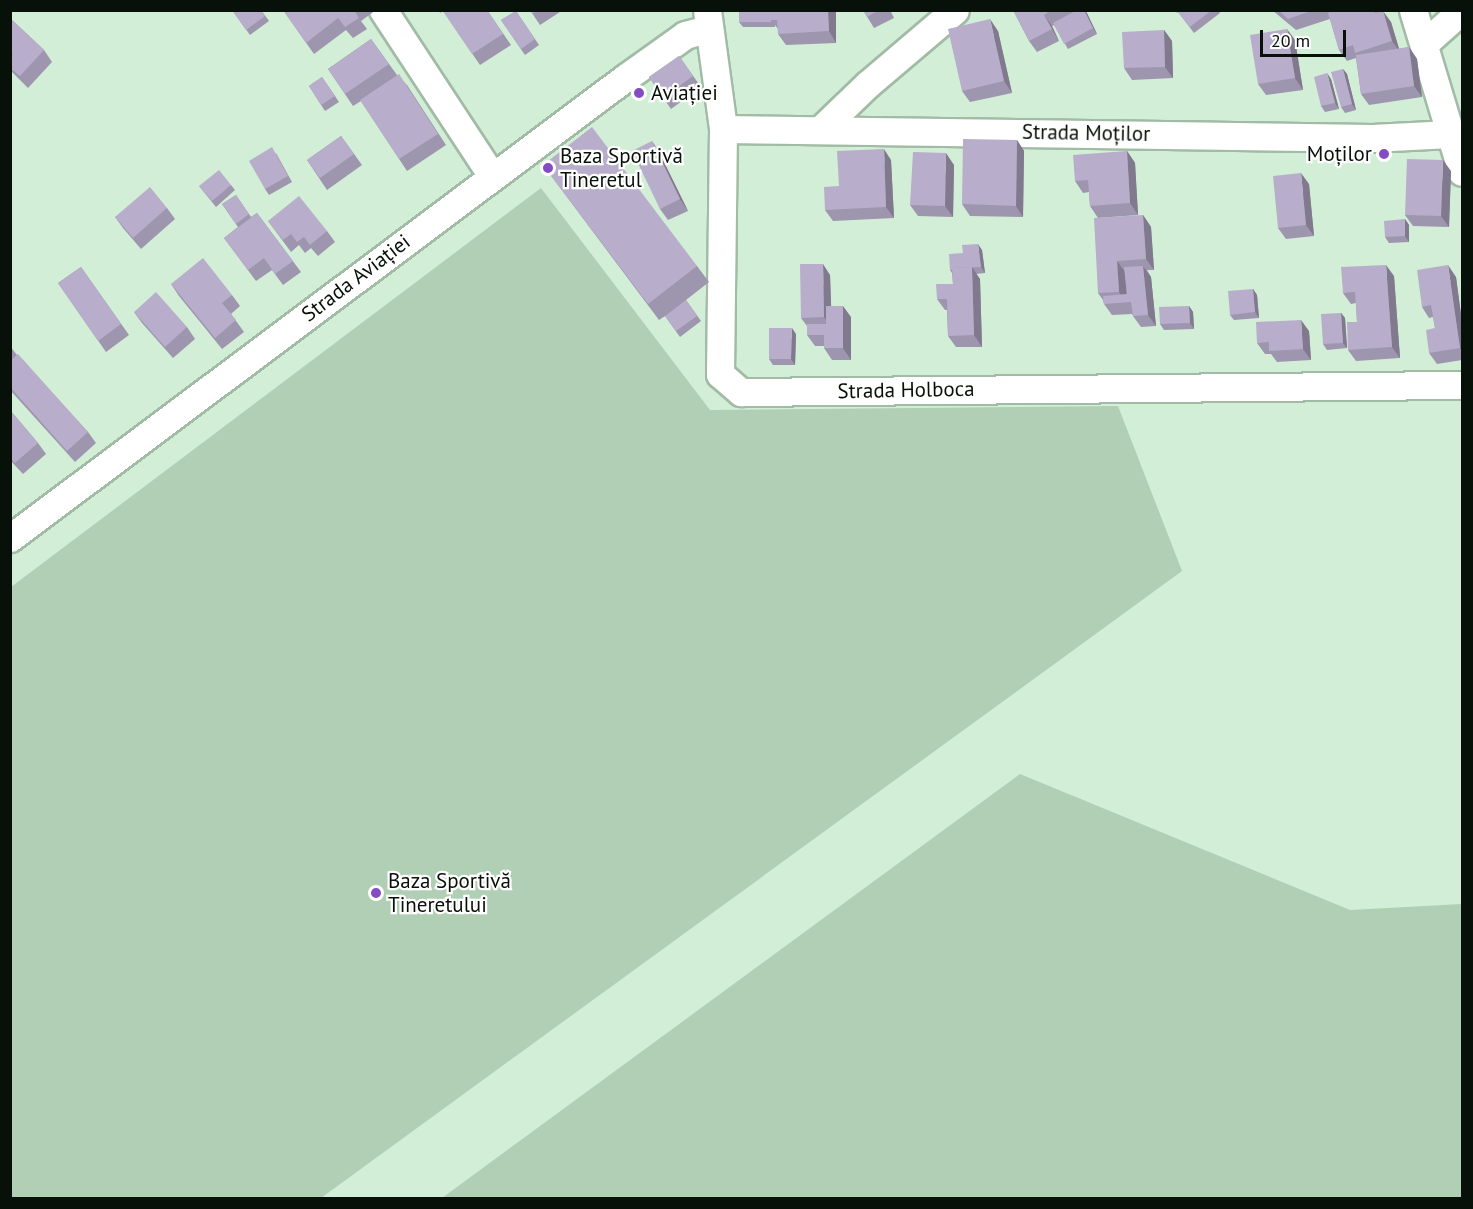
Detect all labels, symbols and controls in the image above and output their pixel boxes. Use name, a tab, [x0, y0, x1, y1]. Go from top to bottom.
scale bar	[1263, 18, 1348, 56]
text: 20 m	[1271, 29, 1310, 52]
place label: Aviației	[651, 80, 718, 106]
marker: Aviației	[632, 86, 646, 100]
street label: Strada Moților	[1022, 119, 1150, 147]
place label: Moților	[1307, 141, 1372, 167]
place label: Baza Sportivă Tineretul	[560, 143, 683, 193]
marker: Moților	[1377, 147, 1391, 161]
marker: Baza Sportivă Tineretul	[541, 161, 555, 175]
street label: Strada Aviației	[297, 229, 415, 327]
street label: Strada Holboca	[837, 376, 975, 404]
place label: Baza Sportivă Tineretului	[388, 868, 511, 918]
marker: Baza Sportivă Tineretului	[369, 886, 383, 900]

